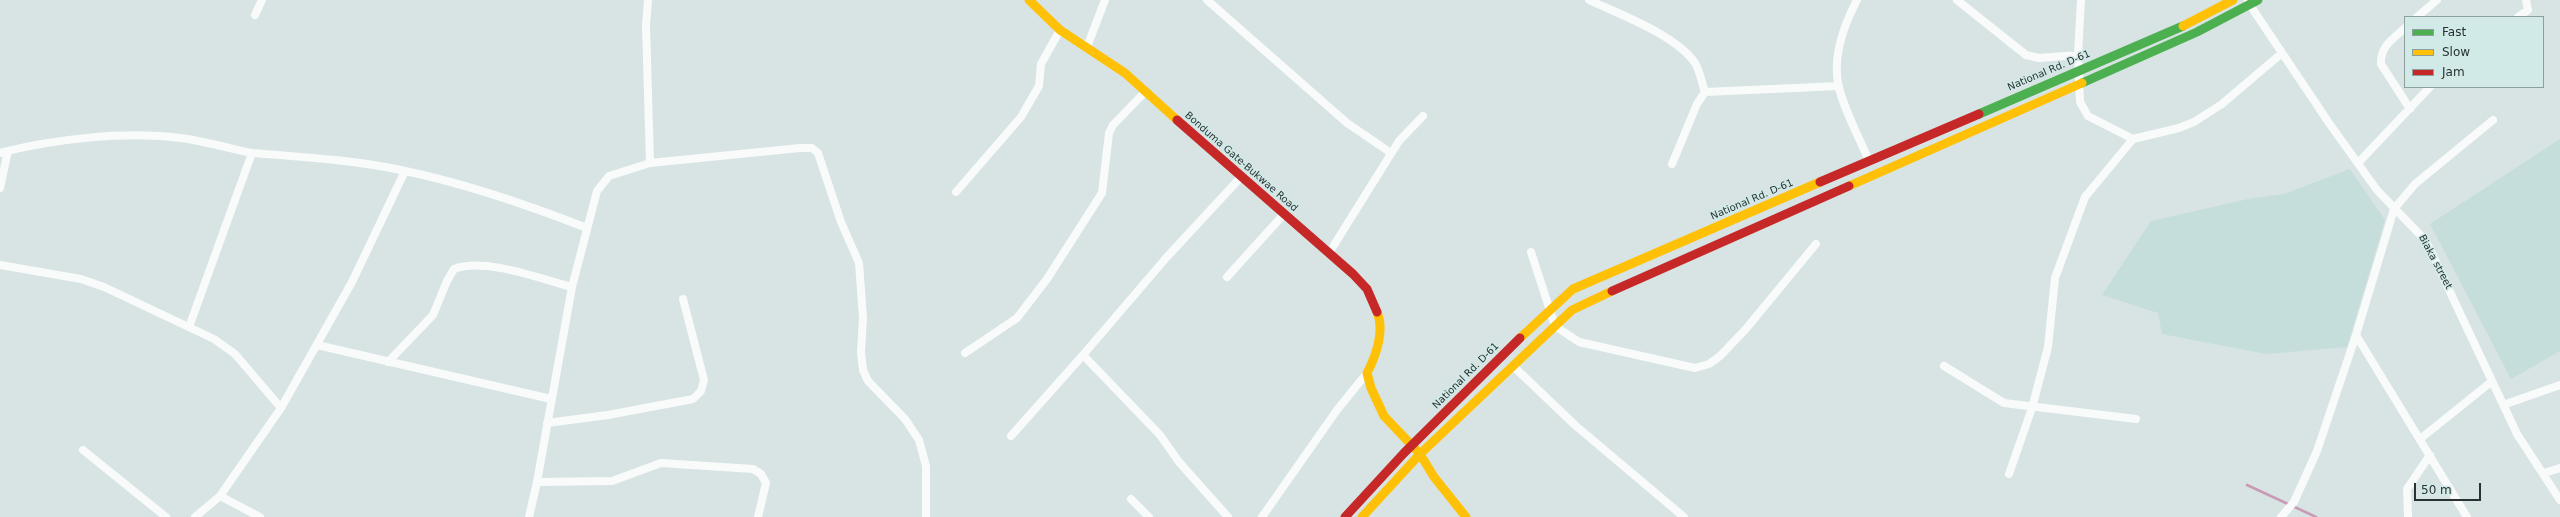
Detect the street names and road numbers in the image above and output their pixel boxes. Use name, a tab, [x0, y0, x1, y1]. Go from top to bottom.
street label: National Rd. D-61	[2006, 48, 2092, 94]
street label: Bonduma Gate-Bukwae Road	[1182, 110, 1300, 214]
street label: National Rd. D-61	[1709, 177, 1795, 223]
street label: Biaka street	[2416, 233, 2454, 291]
street label: National Rd. D-61	[1430, 340, 1502, 412]

